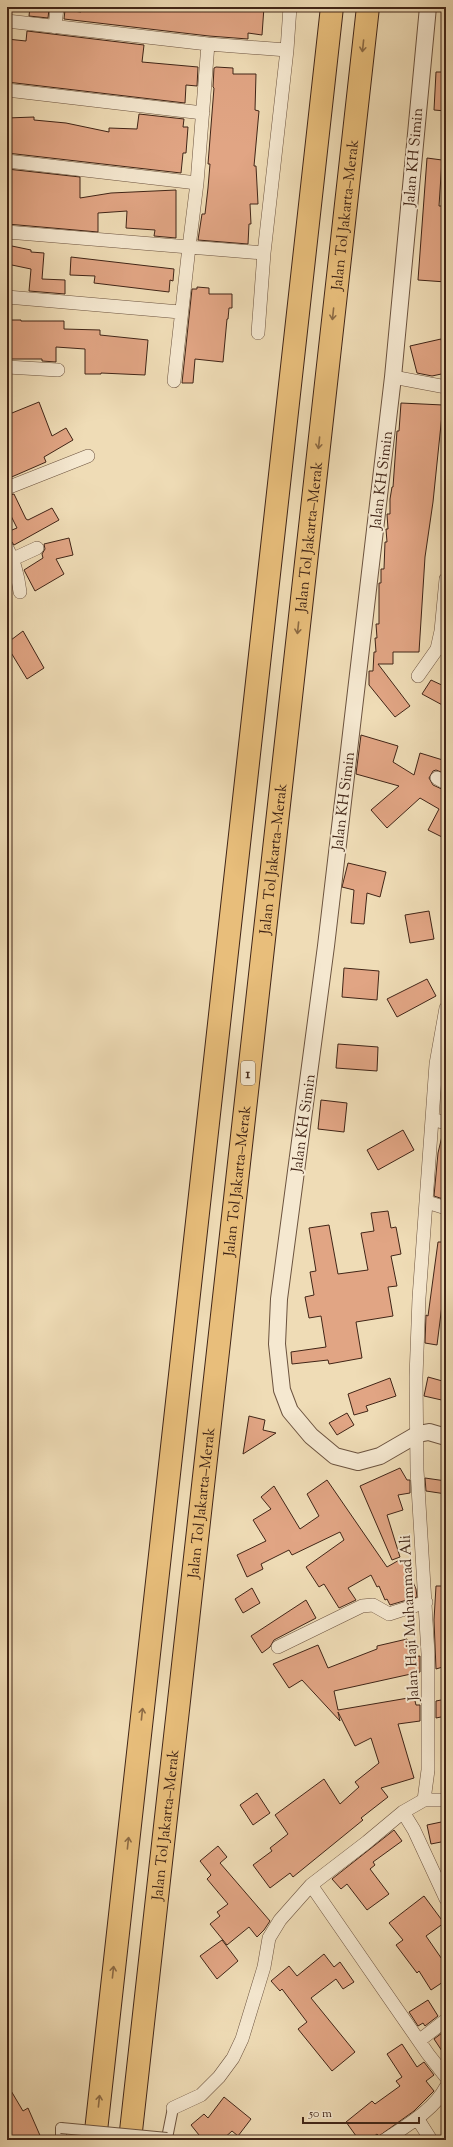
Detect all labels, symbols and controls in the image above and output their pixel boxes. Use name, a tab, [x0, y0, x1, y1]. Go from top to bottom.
one-way arrow	[359, 39, 367, 52]
street label: Jalan KH Simin	[400, 107, 429, 208]
street label: Jalan Tol Jakarta–Merak	[327, 139, 365, 293]
one-way arrow	[329, 307, 337, 320]
street label: Jalan KH Simin	[366, 430, 399, 532]
one-way arrow	[315, 436, 323, 449]
street label: Jalan Tol Jakarta–Merak	[291, 461, 329, 615]
one-way arrow	[294, 621, 302, 634]
street label: Jalan KH Simin	[328, 751, 361, 853]
street label: Jalan Tol Jakarta–Merak	[255, 783, 293, 937]
road number: 1	[241, 1061, 255, 1085]
street label: Jalan KH Simin	[287, 1073, 322, 1175]
street label: Jalan Tol Jakarta–Merak	[220, 1105, 257, 1259]
street label: Jalan Tol Jakarta–Merak	[184, 1427, 221, 1581]
street label: Jalan Haji Muhammad Ali	[396, 1534, 425, 1703]
one-way arrow	[138, 1708, 146, 1721]
street label: Jalan Tol Jakarta–Merak	[148, 1749, 185, 1903]
one-way arrow	[124, 1837, 132, 1850]
one-way arrow	[110, 1966, 117, 1979]
one-way arrow	[95, 2095, 103, 2108]
scale bar	[303, 2099, 419, 2125]
text: 50 m	[308, 2105, 332, 2123]

